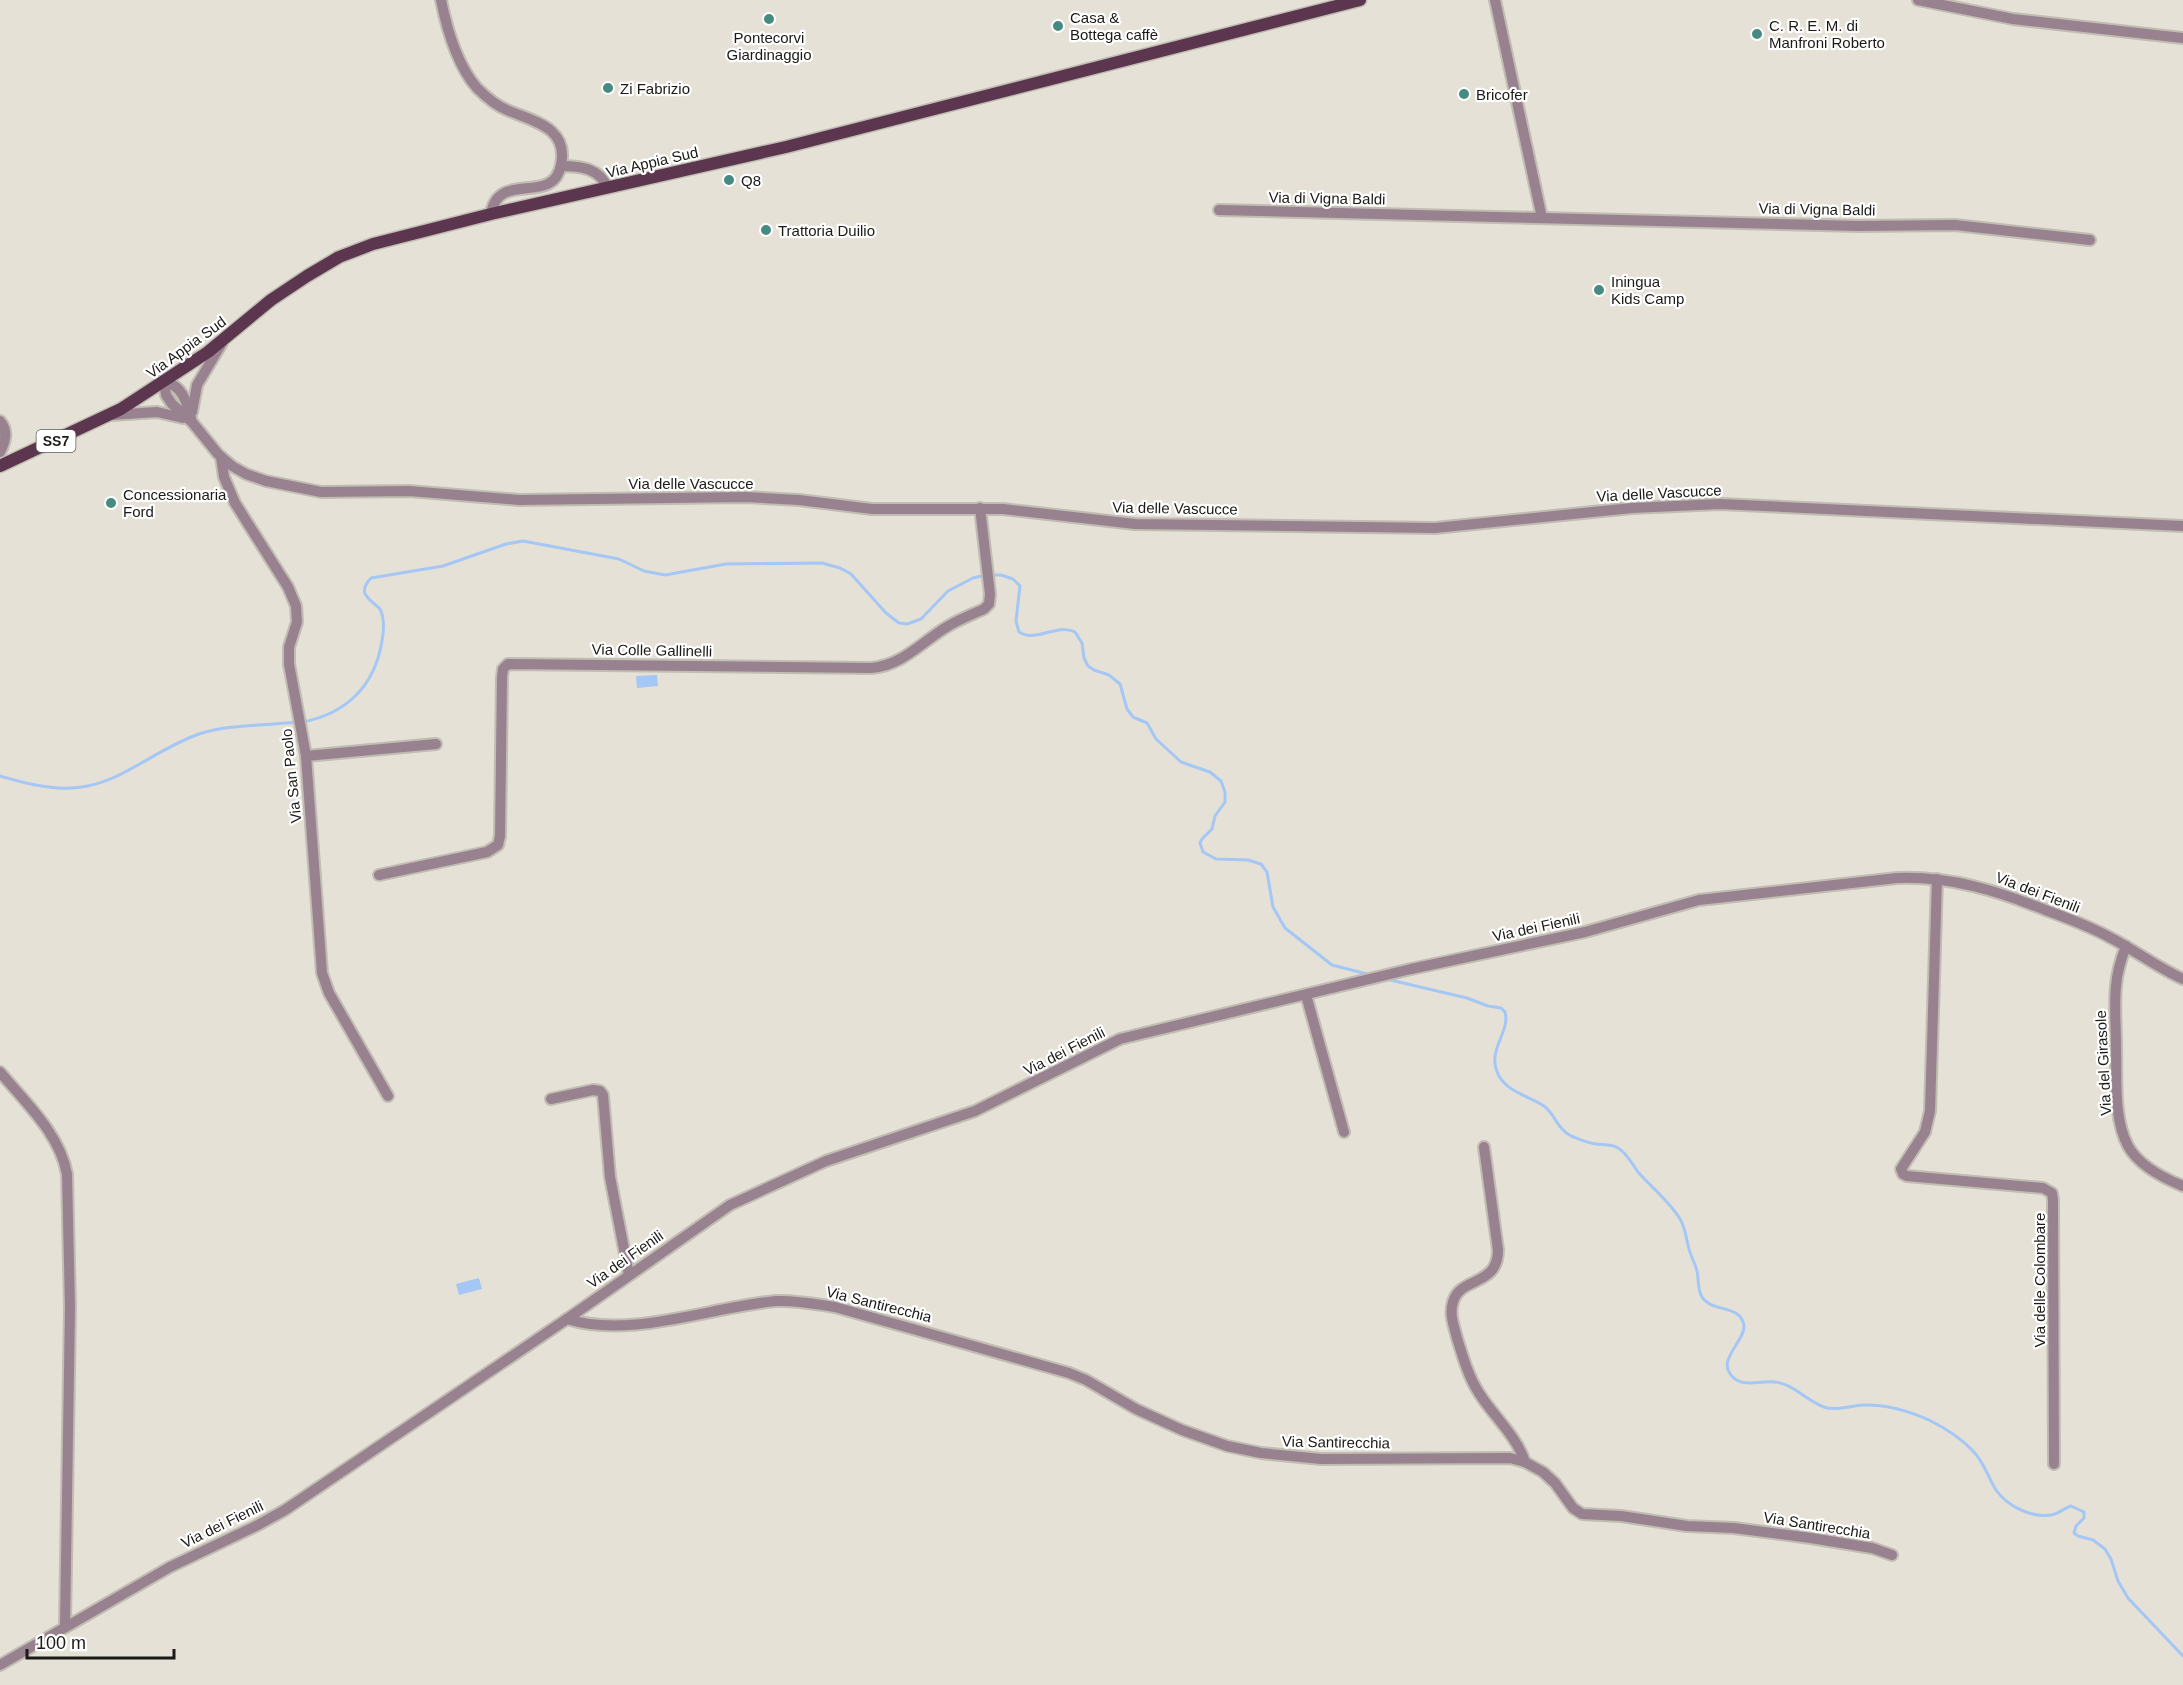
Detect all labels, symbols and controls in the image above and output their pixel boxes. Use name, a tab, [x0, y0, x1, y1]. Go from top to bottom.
place label: Casa & Bottega caffè	[1070, 9, 1158, 43]
marker: Pontecorvi Giardinaggio	[762, 12, 776, 26]
place label: C. R. E. M. di Manfroni Roberto	[1769, 17, 1885, 51]
marker: Casa & Bottega caffè	[1051, 19, 1065, 33]
marker: C. R. E. M. di Manfroni Roberto	[1750, 27, 1764, 41]
place label: Pontecorvi Giardinaggio	[726, 29, 812, 63]
place label: Zi Fabrizio	[620, 80, 690, 97]
marker: Zi Fabrizio	[601, 81, 615, 95]
place label: Bricofer	[1476, 86, 1528, 103]
marker: Bricofer	[1457, 87, 1471, 101]
street label: Via Appia Sud	[604, 143, 700, 181]
place label: Q8	[741, 172, 761, 189]
marker: Q8	[722, 173, 736, 187]
street label: Via di Vigna Baldi	[1268, 188, 1386, 208]
street label: Via di Vigna Baldi	[1758, 199, 1876, 219]
place label: Trattoria Duilio	[778, 222, 875, 239]
marker: Trattoria Duilio	[759, 223, 773, 237]
place label: Iningua Kids Camp	[1611, 273, 1684, 307]
marker: Iningua Kids Camp	[1592, 283, 1606, 297]
street label: Via Appia Sud	[143, 313, 229, 381]
road number: SS7	[36, 430, 76, 452]
street label: Via delle Vascucce	[628, 475, 754, 492]
street label: Via delle Vascucce	[1596, 481, 1722, 505]
place label: Concessionaria Ford	[123, 486, 227, 520]
marker: Concessionaria Ford	[104, 496, 118, 510]
street label: Via delle Vascucce	[1112, 498, 1238, 518]
street label: Via Colle Gallinelli	[592, 640, 712, 660]
street label: Via San Paolo	[278, 728, 304, 824]
street label: Via dei Fienili	[1993, 868, 2083, 916]
street label: Via dei Fienili	[1491, 909, 1581, 945]
street label: Via del Girasole	[2092, 1010, 2114, 1116]
street label: Via dei Fienili	[1021, 1023, 1107, 1079]
street label: Via delle Colombare	[2031, 1213, 2048, 1347]
street label: Via dei Fienili	[584, 1227, 666, 1291]
street label: Via Santirecchia	[824, 1283, 934, 1325]
street label: Via Santirecchia	[1282, 1433, 1391, 1451]
street label: Via dei Fienili	[178, 1497, 266, 1551]
street label: Via Santirecchia	[1762, 1508, 1872, 1542]
scale bar	[27, 1622, 174, 1660]
text: 100 m	[36, 1633, 86, 1653]

